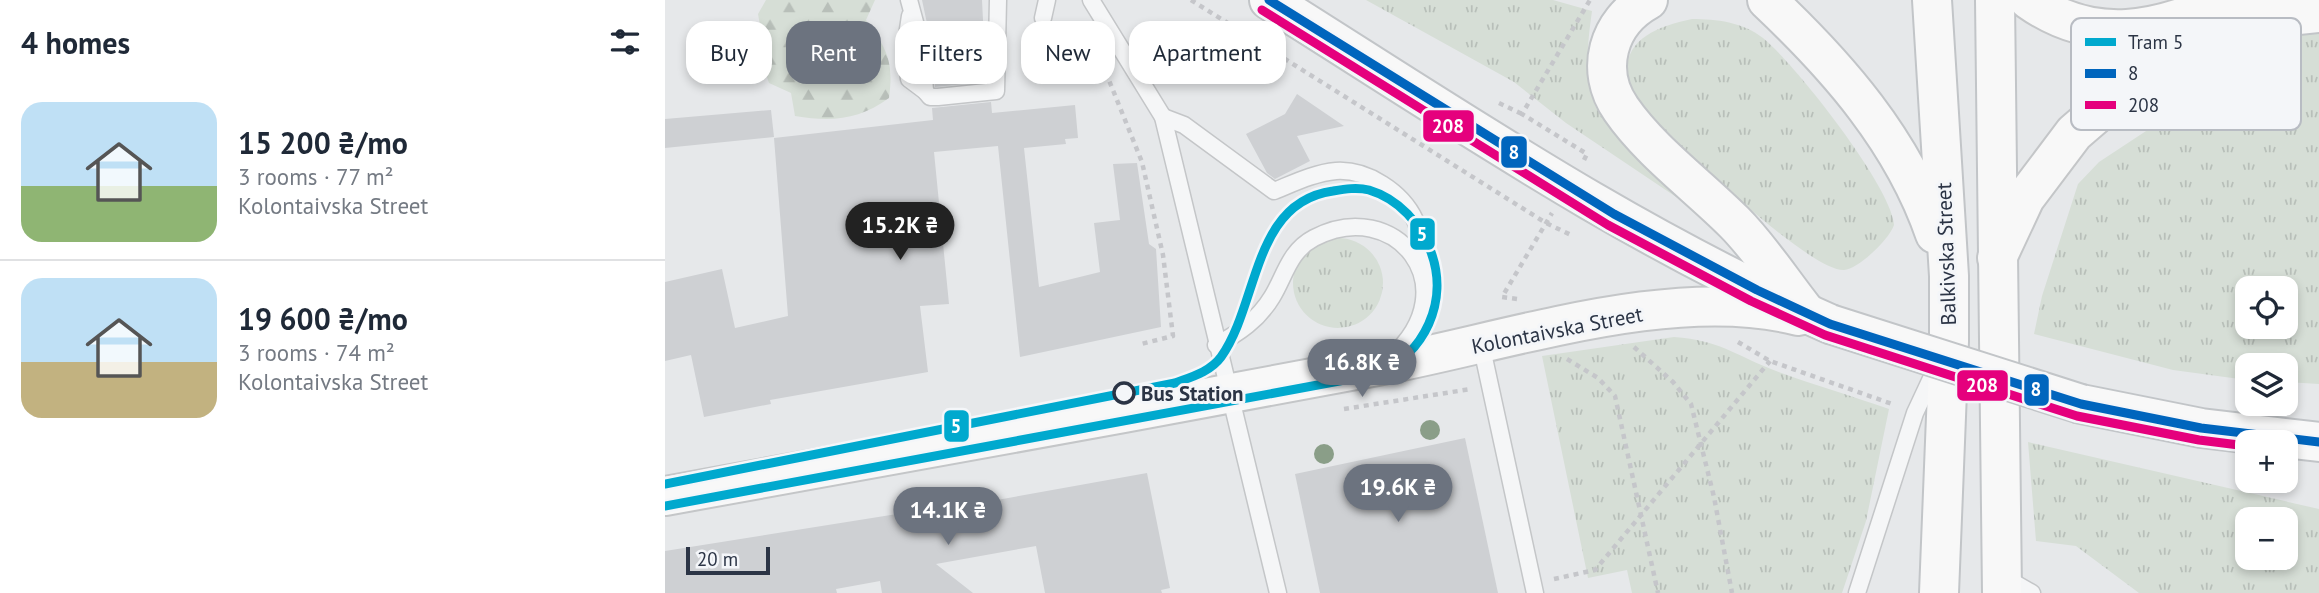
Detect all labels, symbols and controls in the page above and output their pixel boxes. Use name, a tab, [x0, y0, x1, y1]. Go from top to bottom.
legend	[2071, 18, 2301, 130]
chip: Buy	[686, 21, 772, 84]
chip: Rent	[786, 21, 881, 84]
chip: Filters	[895, 21, 1007, 84]
chip: New	[1021, 21, 1115, 84]
chip: Apartment	[1129, 21, 1286, 84]
text: 4 homes	[21, 23, 130, 62]
icon: filters	[606, 23, 644, 61]
text: Tram 5	[2128, 30, 2183, 54]
text: 8	[2128, 61, 2138, 85]
text: 208	[2128, 93, 2159, 117]
line badge: 208	[1422, 109, 1475, 143]
text: 208	[1432, 114, 1464, 138]
text: 15 200 ₴/mo	[238, 123, 408, 162]
icon: home	[77, 130, 161, 214]
line badge: 8	[1500, 135, 1528, 169]
text: 8	[1509, 140, 1519, 164]
text: 3 rooms · 77 m²	[238, 162, 394, 191]
street label: Balkivska Street	[1930, 182, 1962, 326]
text: Kolontaivska Street	[238, 191, 428, 220]
pin: 15.2K ₴	[835, 202, 965, 262]
text: 15.2K ₴	[861, 210, 939, 239]
line badge: 5	[1409, 217, 1436, 251]
text: 5	[1417, 222, 1427, 246]
map controls	[2235, 276, 2298, 570]
button: locate	[2235, 276, 2298, 339]
text: 19 600 ₴/mo	[238, 299, 408, 338]
street label: Kolontaivska Street	[1469, 300, 1645, 360]
icon: home	[77, 306, 161, 390]
text: 3 rooms · 74 m²	[238, 338, 395, 367]
pin: 16.8K ₴	[1297, 340, 1427, 399]
text: 16.8K ₴	[1323, 347, 1401, 376]
button: layers	[2235, 353, 2298, 416]
text: Kolontaivska Street	[238, 367, 428, 396]
line badge: 208	[1956, 369, 2009, 402]
text: 208	[1966, 373, 1998, 397]
line badge: 8	[2023, 373, 2050, 407]
text: 8	[2031, 377, 2041, 401]
place label: Bus Station	[1141, 380, 1243, 407]
marker: Bus Station	[1113, 382, 1135, 404]
line badge: 5	[943, 409, 970, 443]
text: 5	[951, 414, 961, 438]
button: +	[2235, 430, 2298, 493]
pin: 19.6K ₴	[1333, 464, 1463, 524]
text: 19.6K ₴	[1359, 472, 1437, 501]
pin: 14.1K ₴	[883, 488, 1013, 547]
text: 14.1K ₴	[909, 495, 987, 524]
button: −	[2235, 507, 2298, 570]
scale bar	[686, 544, 770, 576]
text: 20 m	[697, 547, 738, 571]

